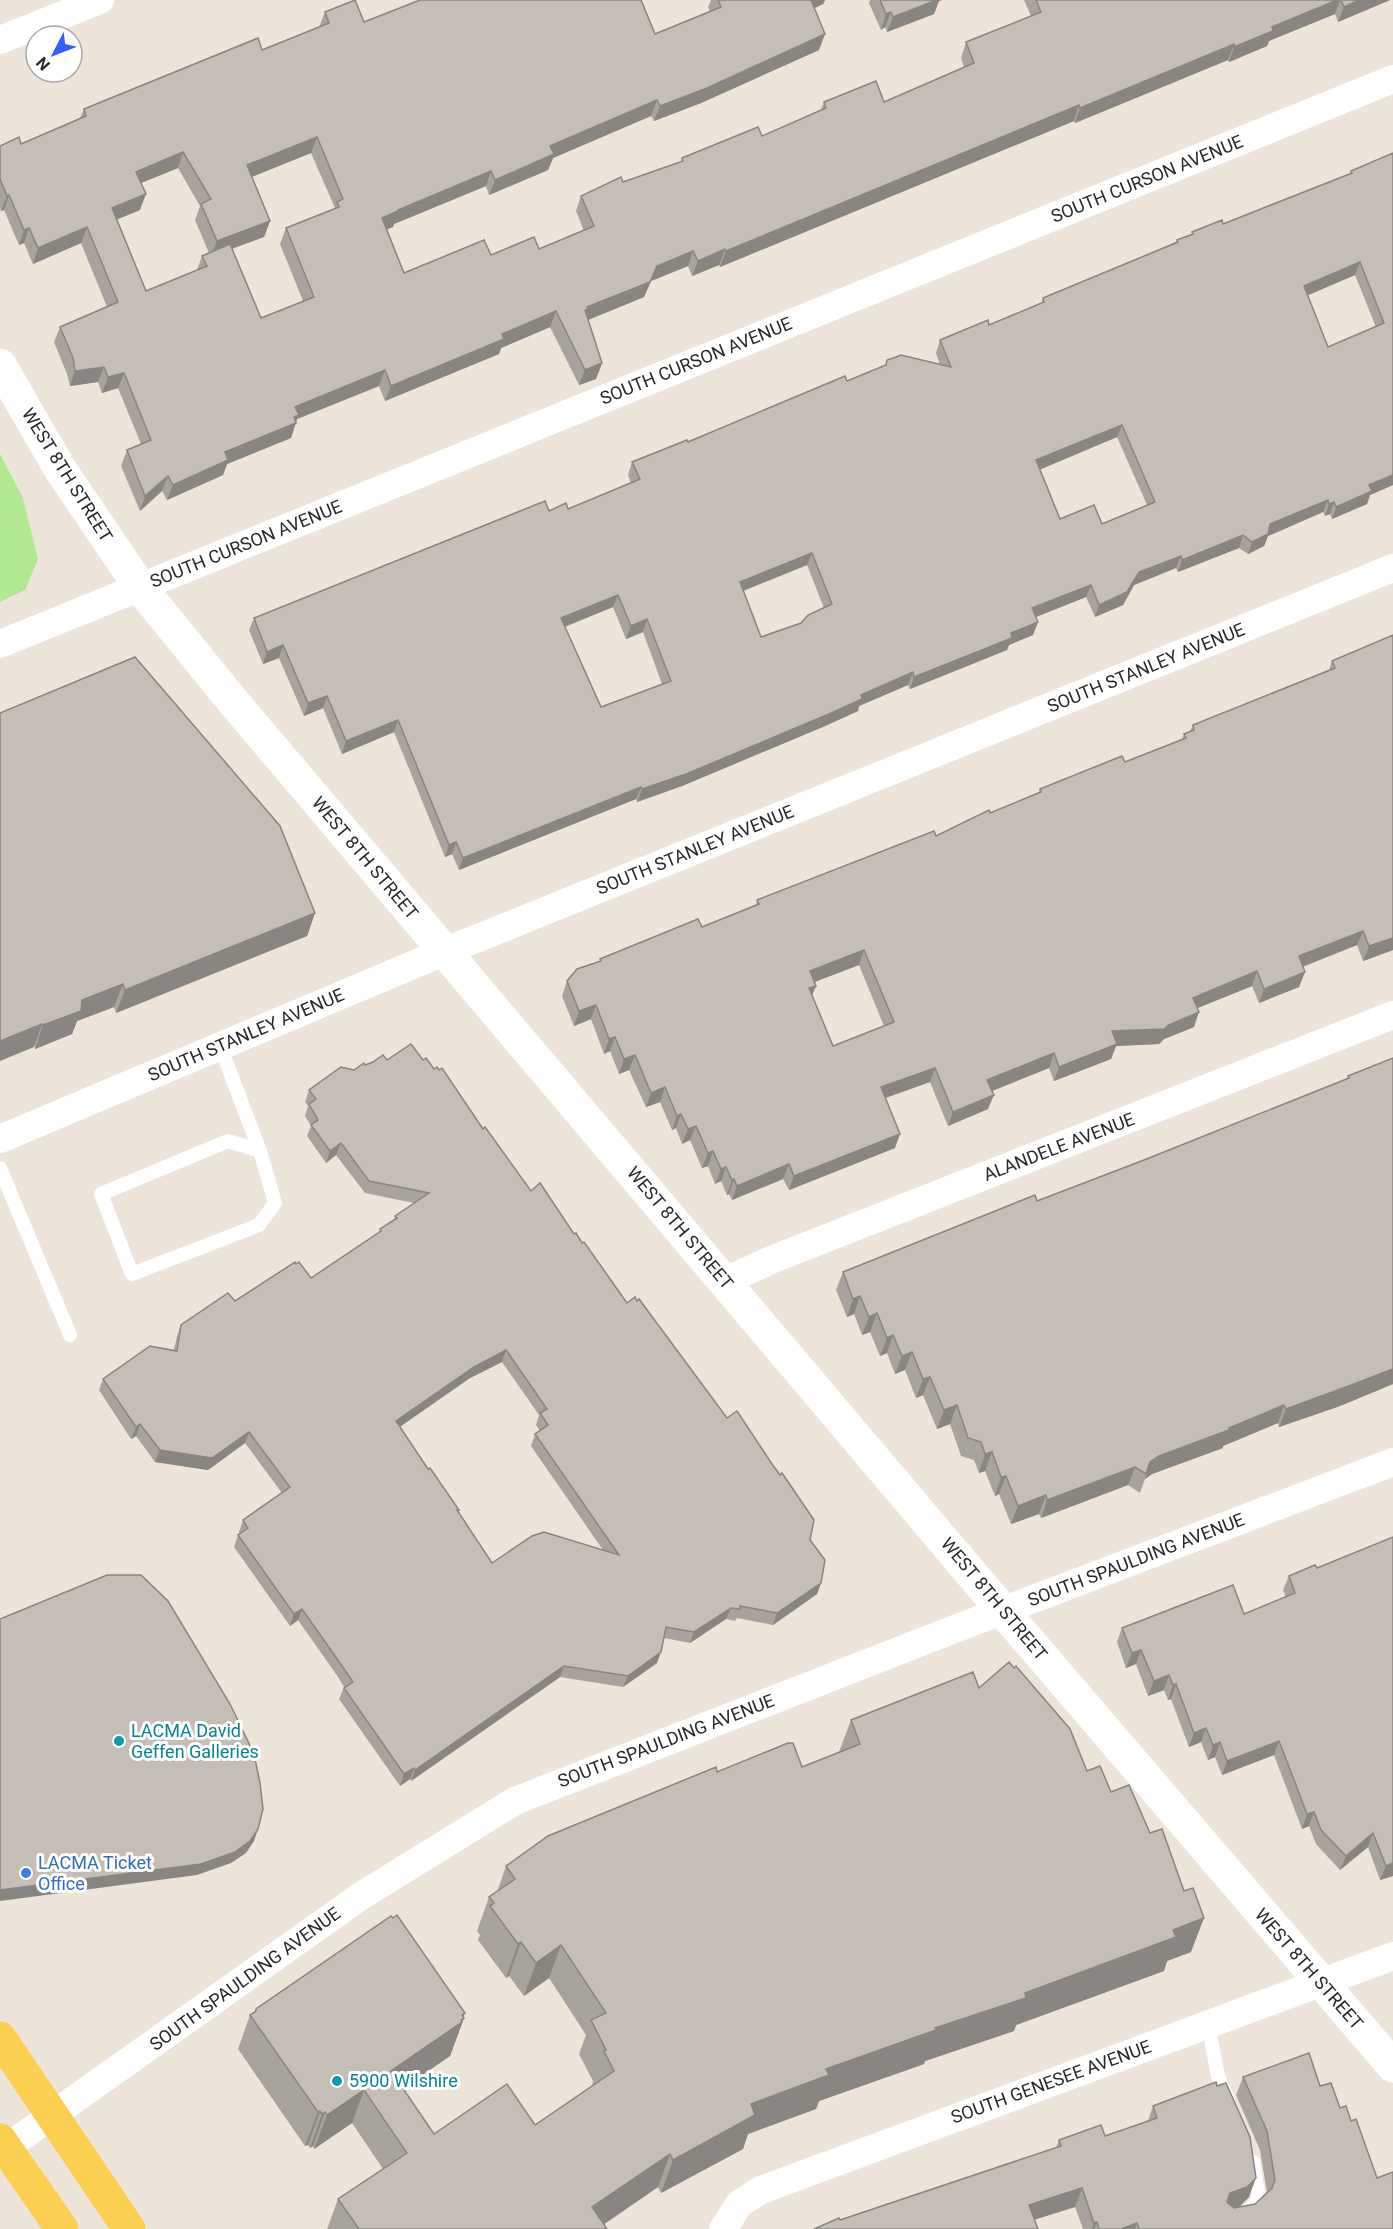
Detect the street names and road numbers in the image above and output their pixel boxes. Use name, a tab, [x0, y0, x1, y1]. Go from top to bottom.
street label: SOUTH CURSON AVENUE	[1048, 130, 1246, 227]
street label: SOUTH CURSON AVENUE	[597, 312, 795, 409]
street label: WEST 8TH STREET	[18, 404, 117, 546]
street label: SOUTH CURSON AVENUE	[147, 495, 345, 592]
street label: SOUTH STANLEY AVENUE	[1044, 618, 1247, 717]
street label: WEST 8TH STREET	[308, 792, 423, 924]
street label: SOUTH STANLEY AVENUE	[593, 800, 796, 899]
street label: SOUTH STANLEY AVENUE	[145, 984, 347, 1085]
street label: ALANDELE AVENUE	[980, 1108, 1137, 1185]
street label: WEST 8TH STREET	[623, 1162, 738, 1294]
street label: SOUTH SPAULDING AVENUE	[1025, 1508, 1247, 1611]
street label: WEST 8TH STREET	[937, 1533, 1052, 1665]
street label: SOUTH SPAULDING AVENUE	[555, 1689, 777, 1792]
street label: SOUTH SPAULDING AVENUE	[145, 1902, 344, 2055]
street label: WEST 8TH STREET	[1251, 1904, 1368, 2034]
street label: SOUTH GENESEE AVENUE	[948, 2036, 1154, 2128]

